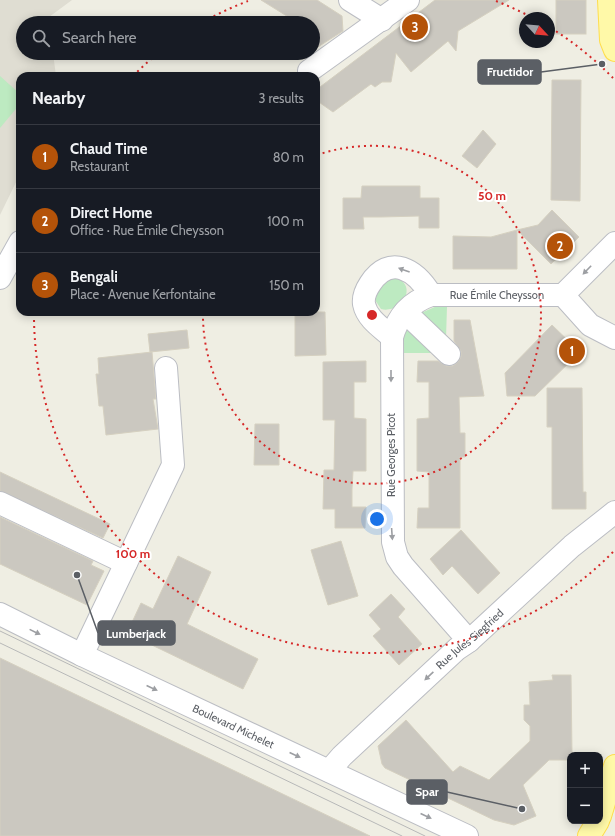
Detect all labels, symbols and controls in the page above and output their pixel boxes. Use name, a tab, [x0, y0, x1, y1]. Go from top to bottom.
pin: 3	[402, 12, 428, 42]
north arrow	[519, 12, 555, 48]
search box	[16, 16, 320, 60]
icon: search	[30, 27, 52, 49]
text: Search here	[62, 29, 137, 47]
callout: Fructidor	[478, 60, 541, 84]
text: Fructidor	[487, 64, 533, 79]
text: Nearby	[32, 88, 85, 108]
text: 3 results	[258, 90, 304, 106]
text: Chaud Time	[70, 140, 148, 158]
text: 1	[43, 149, 47, 165]
text: 80 m	[273, 149, 304, 165]
text: Restaurant	[70, 158, 129, 174]
text: 50 m	[478, 188, 506, 203]
text: Direct Home	[70, 204, 152, 222]
text: 2	[42, 213, 48, 229]
text: 100 m	[267, 213, 304, 229]
text: Office · Rue Émile Cheysson	[70, 222, 224, 238]
pin: 2	[547, 231, 573, 261]
one-way arrow	[582, 265, 592, 275]
one-way arrow	[397, 266, 409, 272]
text: Bengali	[70, 268, 118, 286]
text: 3	[41, 277, 49, 293]
text: 150 m	[269, 277, 304, 293]
text: Place · Avenue Kerfontaine	[70, 286, 216, 302]
street label: Rue Émile Cheysson	[450, 288, 544, 302]
centre of rings	[365, 308, 379, 322]
pin: 1	[559, 336, 585, 366]
one-way arrow	[388, 370, 394, 383]
street label: Rue Georges Picot	[384, 413, 398, 497]
your location	[367, 509, 387, 529]
one-way arrow	[388, 527, 395, 540]
text: 100 m	[116, 546, 150, 561]
street label: Rue Jules Siegfried	[433, 606, 506, 672]
callout: Lumberjack	[98, 621, 175, 645]
text: Lumberjack	[106, 626, 166, 641]
one-way arrow	[29, 629, 41, 635]
one-way arrow	[424, 671, 433, 680]
one-way arrow	[147, 685, 158, 691]
street label: Boulevard Michelet	[190, 701, 277, 752]
one-way arrow	[290, 752, 301, 758]
map controls	[567, 752, 603, 824]
button: +	[567, 752, 603, 788]
callout: Spar	[407, 780, 447, 804]
text: Spar	[415, 784, 439, 799]
button: −	[567, 788, 603, 824]
one-way arrow	[420, 813, 431, 819]

